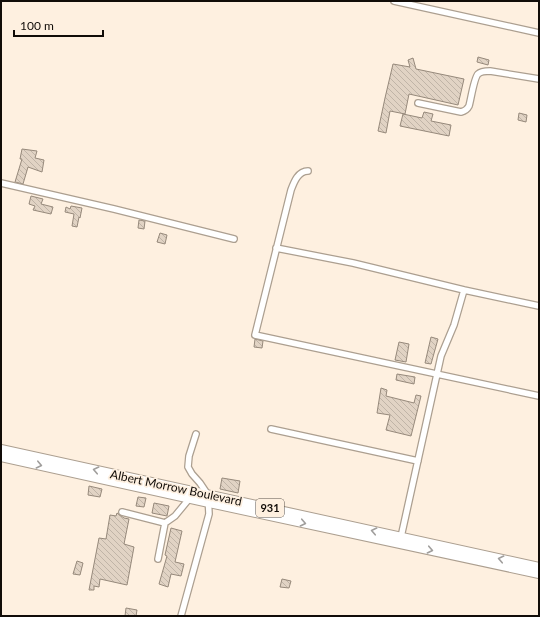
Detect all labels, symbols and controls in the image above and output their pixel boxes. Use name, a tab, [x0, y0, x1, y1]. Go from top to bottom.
scale bar	[14, 12, 103, 38]
text: 100 m	[20, 18, 54, 33]
one-way arrow	[36, 460, 42, 468]
street label: Albert Morrow Boulevard	[109, 466, 243, 509]
one-way arrow	[93, 467, 100, 475]
road number: 931	[256, 499, 284, 517]
one-way arrow	[300, 519, 306, 527]
one-way arrow	[371, 528, 377, 536]
one-way arrow	[427, 546, 433, 554]
one-way arrow	[498, 555, 504, 563]

